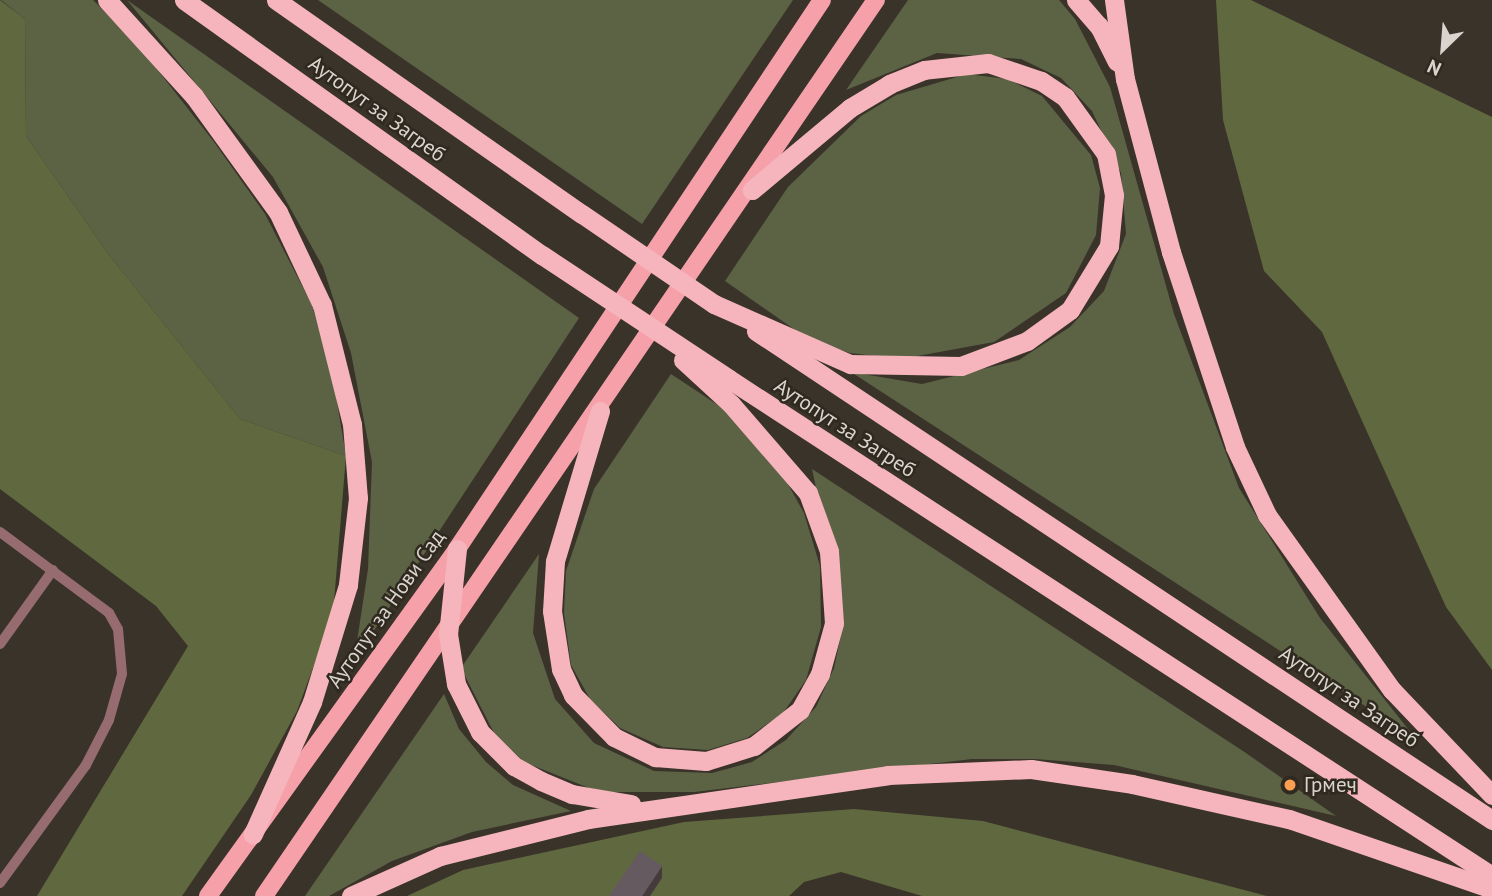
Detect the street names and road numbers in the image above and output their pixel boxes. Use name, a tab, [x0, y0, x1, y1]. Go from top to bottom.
street label: Аутопут за Загреб	[303, 51, 451, 167]
street label: Аутопут за Загреб	[769, 373, 921, 483]
street label: Аутопут за Нови Сад	[322, 525, 450, 693]
street label: Аутопут за Загреб	[1274, 641, 1424, 753]

